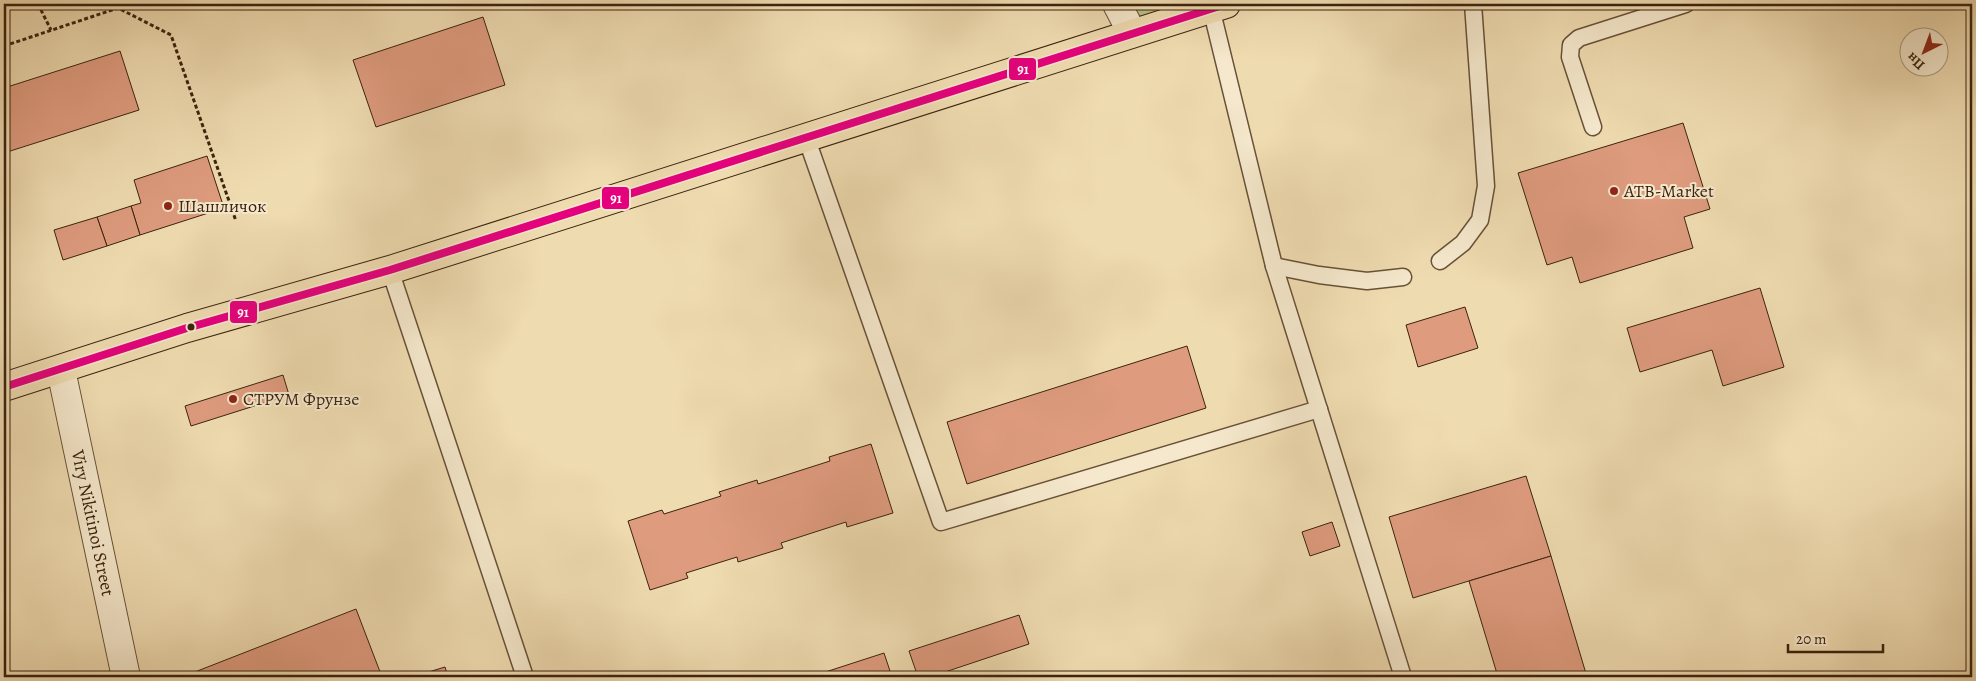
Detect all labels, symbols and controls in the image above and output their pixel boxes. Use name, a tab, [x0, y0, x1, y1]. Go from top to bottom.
north arrow	[1898, 28, 1948, 78]
text: Пн	[1902, 48, 1929, 74]
line badge: 91	[1008, 57, 1037, 81]
text: 91	[1017, 60, 1029, 79]
place label: ATB-Market	[1623, 179, 1714, 203]
marker: ATB-Market	[1608, 185, 1620, 197]
line badge: 91	[601, 186, 630, 210]
text: 91	[610, 189, 622, 208]
place label: Шашличок	[178, 194, 266, 218]
marker: Шашличок	[162, 200, 174, 212]
line badge: 91	[229, 300, 258, 324]
text: 91	[237, 303, 249, 322]
unlabelled marker	[186, 322, 196, 332]
place label: СТРУМ Фрунзе	[243, 387, 359, 411]
marker: СТРУМ Фрунзе	[227, 393, 239, 405]
street label: Viry Nikitinoi Street	[66, 447, 120, 598]
scale bar	[1788, 621, 1884, 653]
text: 20 m	[1796, 629, 1827, 649]

